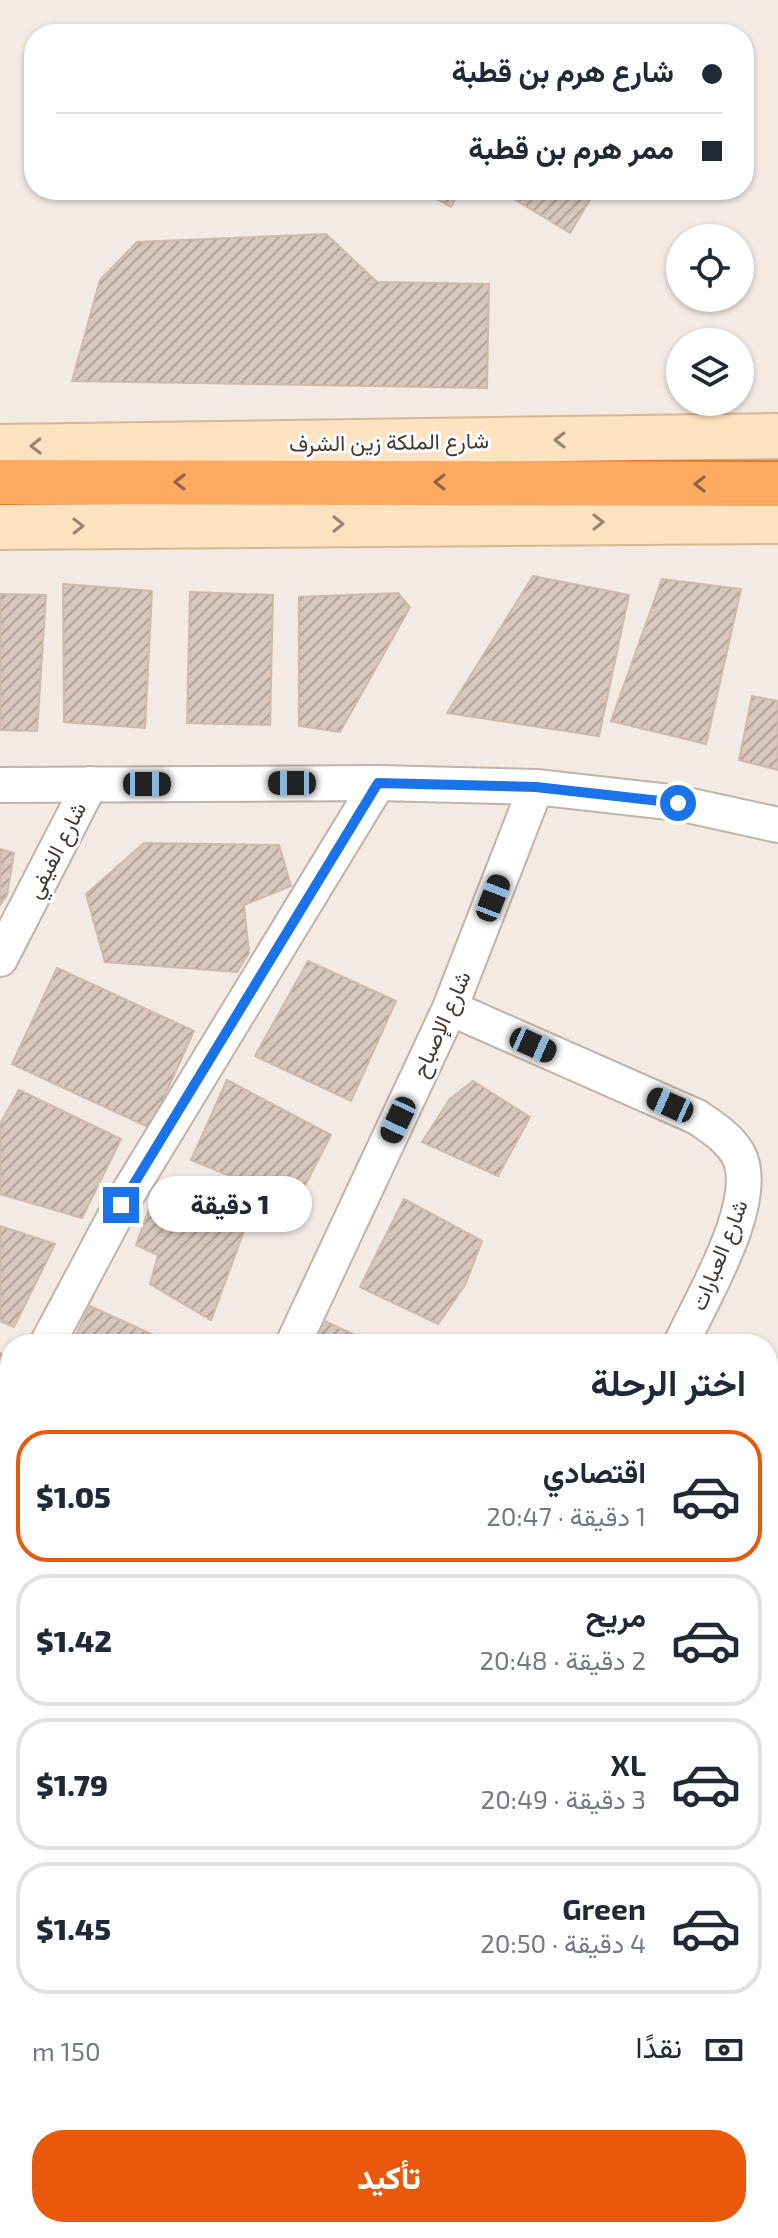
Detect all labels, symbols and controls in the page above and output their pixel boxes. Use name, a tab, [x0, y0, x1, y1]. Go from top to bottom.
text: شارع هرم بن قطبة	[451, 52, 674, 88]
text: ممر هرم بن قطبة	[468, 129, 674, 165]
map controls	[666, 224, 754, 416]
button: locate	[666, 224, 754, 312]
button: layers	[666, 328, 754, 416]
street label: شارع الملكة زين الشرف	[289, 426, 489, 459]
one-way arrow	[553, 431, 566, 448]
one-way arrow	[29, 437, 42, 455]
one-way arrow	[173, 473, 186, 491]
one-way arrow	[433, 474, 446, 491]
one-way arrow	[693, 475, 706, 493]
one-way arrow	[592, 513, 605, 531]
one-way arrow	[332, 515, 345, 533]
one-way arrow	[72, 517, 85, 535]
car	[268, 771, 316, 795]
car	[123, 772, 171, 796]
route start	[660, 785, 696, 821]
street label: شارع الفيفي	[20, 797, 97, 905]
car	[473, 871, 513, 925]
street label: شارع الإصباح	[405, 967, 478, 1082]
car	[506, 1024, 560, 1066]
car	[643, 1084, 697, 1126]
car	[377, 1093, 419, 1147]
callout: 1 دقيقة	[149, 1177, 313, 1233]
route end	[103, 1187, 139, 1223]
text: 1 دقيقة	[191, 1188, 269, 1219]
street label: شارع العبارات	[684, 1196, 755, 1315]
text: اختر الرحلة	[591, 1360, 746, 1403]
text: اقتصادي	[543, 1453, 646, 1489]
icon: car	[670, 1460, 742, 1532]
text: $1.05	[36, 1478, 111, 1514]
text: 1 دقيقة · 20:47	[486, 1500, 646, 1531]
text: مريح	[586, 1597, 646, 1633]
icon: car	[670, 1604, 742, 1676]
text: $1.42	[36, 1622, 112, 1658]
text: 2 دقيقة · 20:48	[479, 1644, 646, 1675]
text: XL	[611, 1746, 646, 1782]
icon: car	[670, 1748, 742, 1820]
text: $1.79	[36, 1766, 108, 1802]
text: 3 دقيقة · 20:49	[481, 1783, 646, 1814]
text: Green	[562, 1890, 646, 1926]
icon: car	[670, 1892, 742, 1964]
text: $1.45	[36, 1910, 111, 1946]
text: 4 دقيقة · 20:50	[480, 1927, 646, 1958]
text: نقدًا	[636, 2028, 682, 2064]
icon: cash	[702, 2028, 746, 2072]
text: 150 m	[32, 2035, 101, 2066]
button: تأكيد	[32, 2130, 746, 2222]

